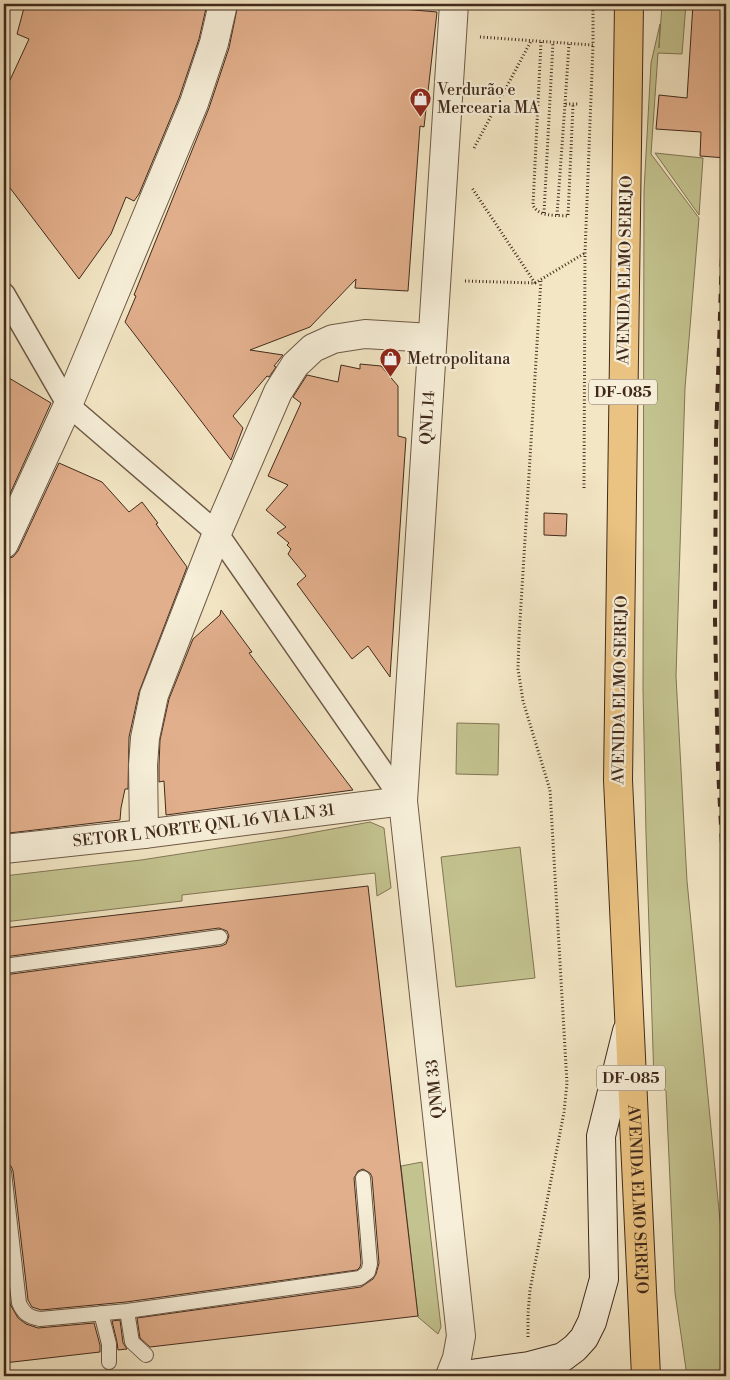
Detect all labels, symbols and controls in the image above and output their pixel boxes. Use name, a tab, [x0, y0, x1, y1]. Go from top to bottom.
place label: Verdurão e Mercearia MA	[436, 80, 540, 118]
shop icon: Verdurão e Mercearia MA	[409, 87, 433, 118]
street label: AVENIDA ELMO SEREJO	[613, 175, 637, 366]
shop icon: Metropolitana	[379, 347, 403, 378]
place label: Metropolitana	[407, 349, 511, 369]
road number: DF-085	[589, 380, 657, 404]
street label: QNL 14	[416, 389, 439, 445]
street label: AVENIDA ELMO SEREJO	[608, 595, 632, 786]
street label: SETOR L NORTE QNL 16 VIA LN 31	[72, 800, 336, 852]
street label: QNM 33	[422, 1058, 448, 1120]
road number: DF-085	[597, 1066, 665, 1090]
street label: AVENIDA ELMO SEREJO	[623, 1103, 652, 1295]

